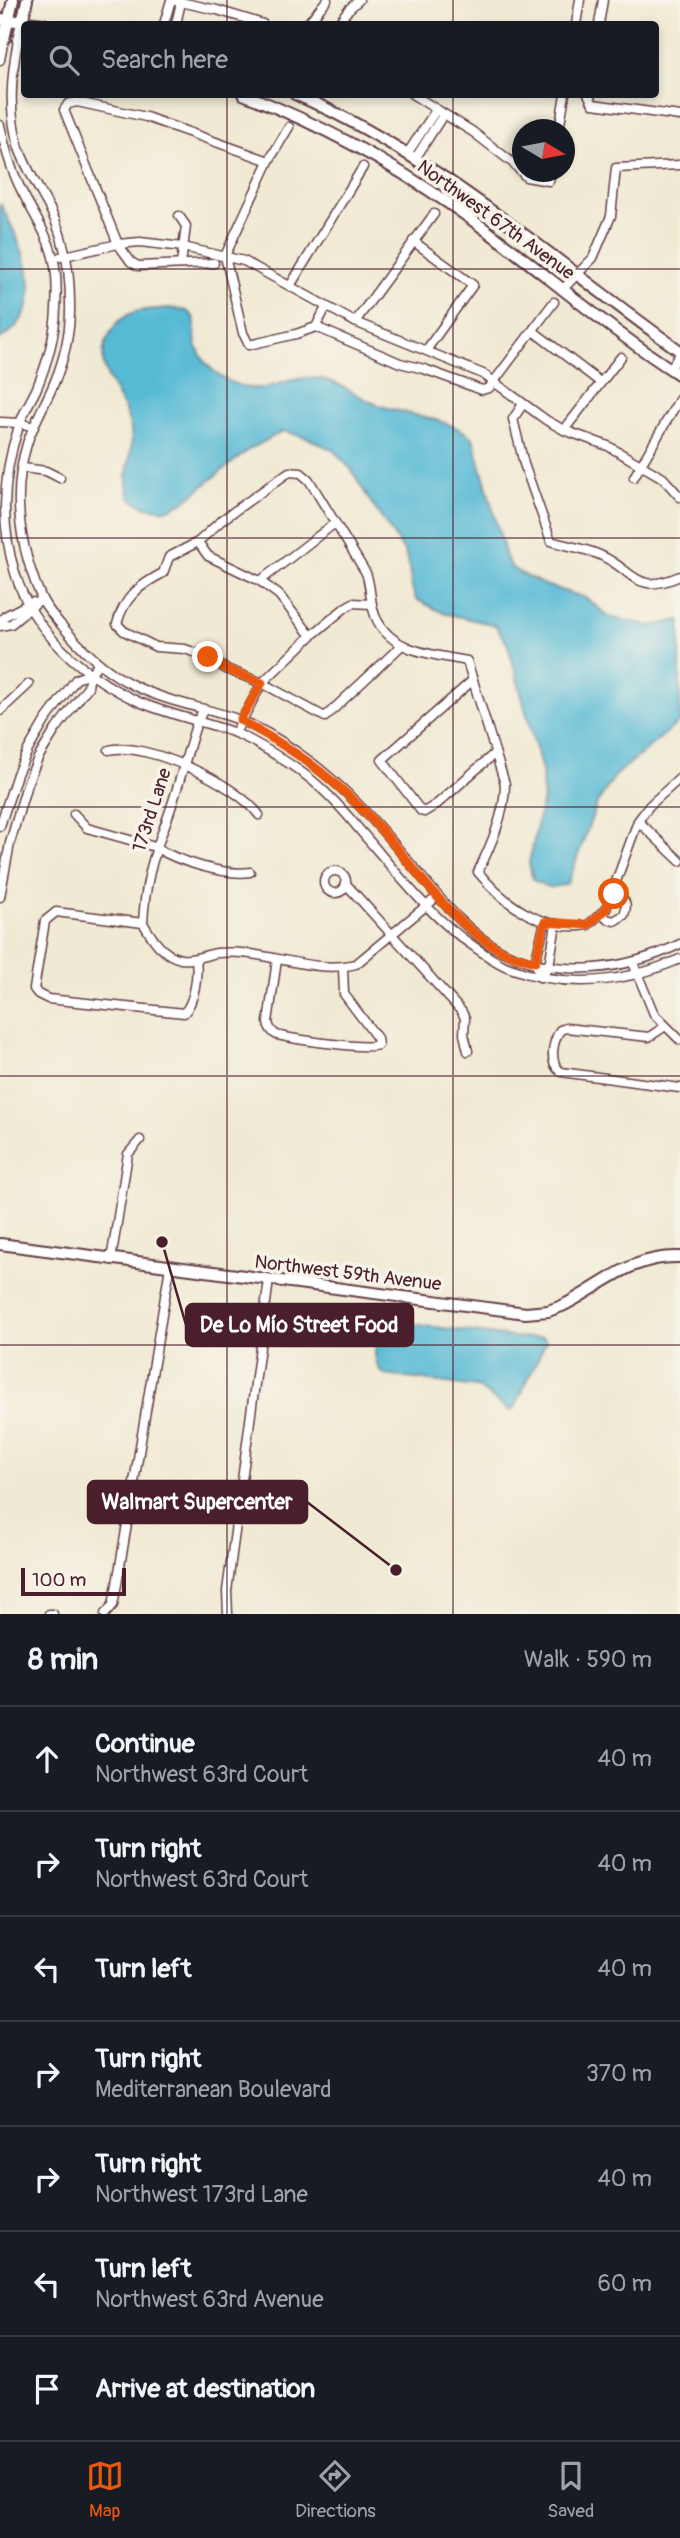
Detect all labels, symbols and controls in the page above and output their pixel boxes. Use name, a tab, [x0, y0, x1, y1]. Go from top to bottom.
search box	[21, 21, 659, 98]
icon: search	[45, 41, 83, 79]
text: Search here	[101, 44, 228, 76]
north arrow	[512, 119, 575, 182]
street label: Northwest 67th Avenue	[413, 155, 580, 286]
route end	[192, 641, 223, 672]
street label: 173rd Lane	[127, 764, 177, 855]
route start	[598, 878, 629, 909]
street label: Northwest 59th Avenue	[253, 1250, 443, 1296]
callout: De Lo Mío Street Food	[186, 1304, 413, 1346]
text: De Lo Mío Street Food	[200, 1312, 398, 1339]
callout: Walmart Supercenter	[88, 1481, 307, 1523]
text: Walmart Supercenter	[102, 1489, 293, 1516]
scale bar	[21, 1565, 126, 1597]
text: 100 m	[32, 1568, 86, 1592]
text: 8 min	[28, 1641, 98, 1678]
text: Walk · 590 m	[524, 1645, 652, 1674]
text: Continue	[95, 1728, 195, 1760]
icon: ahead	[28, 1740, 66, 1778]
text: 40 m	[598, 1744, 652, 1773]
text: Northwest 63rd Court	[95, 1760, 308, 1789]
text: Turn right	[95, 1833, 201, 1865]
icon: right	[28, 1845, 66, 1883]
text: 40 m	[598, 1849, 652, 1878]
text: Northwest 63rd Court	[95, 1865, 308, 1894]
icon: left	[28, 1950, 66, 1988]
text: Turn left	[95, 1953, 191, 1985]
text: 40 m	[598, 1954, 652, 1983]
text: Turn right	[95, 2043, 201, 2075]
icon: right	[28, 2055, 66, 2093]
text: 370 m	[586, 2059, 652, 2088]
text: Mediterranean Boulevard	[95, 2075, 332, 2104]
text: Turn right	[95, 2148, 201, 2180]
icon: right	[28, 2160, 66, 2198]
text: 40 m	[598, 2164, 652, 2193]
text: Northwest 173rd Lane	[95, 2180, 308, 2209]
text: Turn left	[95, 2253, 191, 2285]
icon: left	[28, 2265, 66, 2303]
text: 60 m	[597, 2269, 652, 2298]
text: Northwest 63rd Avenue	[95, 2285, 324, 2314]
icon: arrive	[28, 2370, 66, 2408]
text: Arrive at destination	[95, 2373, 315, 2405]
tab: Map	[86, 2457, 124, 2523]
tab: Directions	[295, 2457, 376, 2523]
tab: Saved	[547, 2457, 594, 2523]

